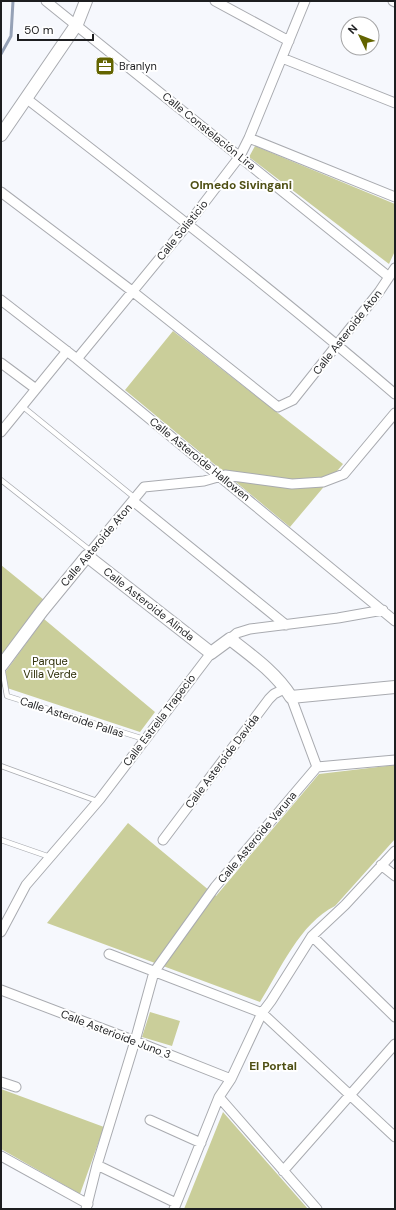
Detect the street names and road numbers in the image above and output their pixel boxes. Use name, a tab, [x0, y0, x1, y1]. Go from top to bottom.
street label: Calle Constelación Lira	[160, 89, 258, 173]
street label: Calle Solisticio	[153, 197, 211, 263]
street label: Calle Asteroide Aton	[310, 287, 384, 377]
street label: Calle Asteroide Hallowen	[147, 414, 253, 504]
street label: Calle Asteroide Aton	[57, 501, 135, 589]
street label: Calle Asteroide Alinda	[101, 564, 197, 644]
street label: Calle Estrella Trapecio	[120, 671, 198, 769]
street label: Calle Asteroide Pallas	[18, 694, 126, 740]
street label: Calle Asteroide Davida	[182, 711, 262, 811]
street label: Calle Asteroide Varuna	[215, 788, 299, 886]
street label: Calle Asterioide Juno 3	[59, 1007, 173, 1061]

